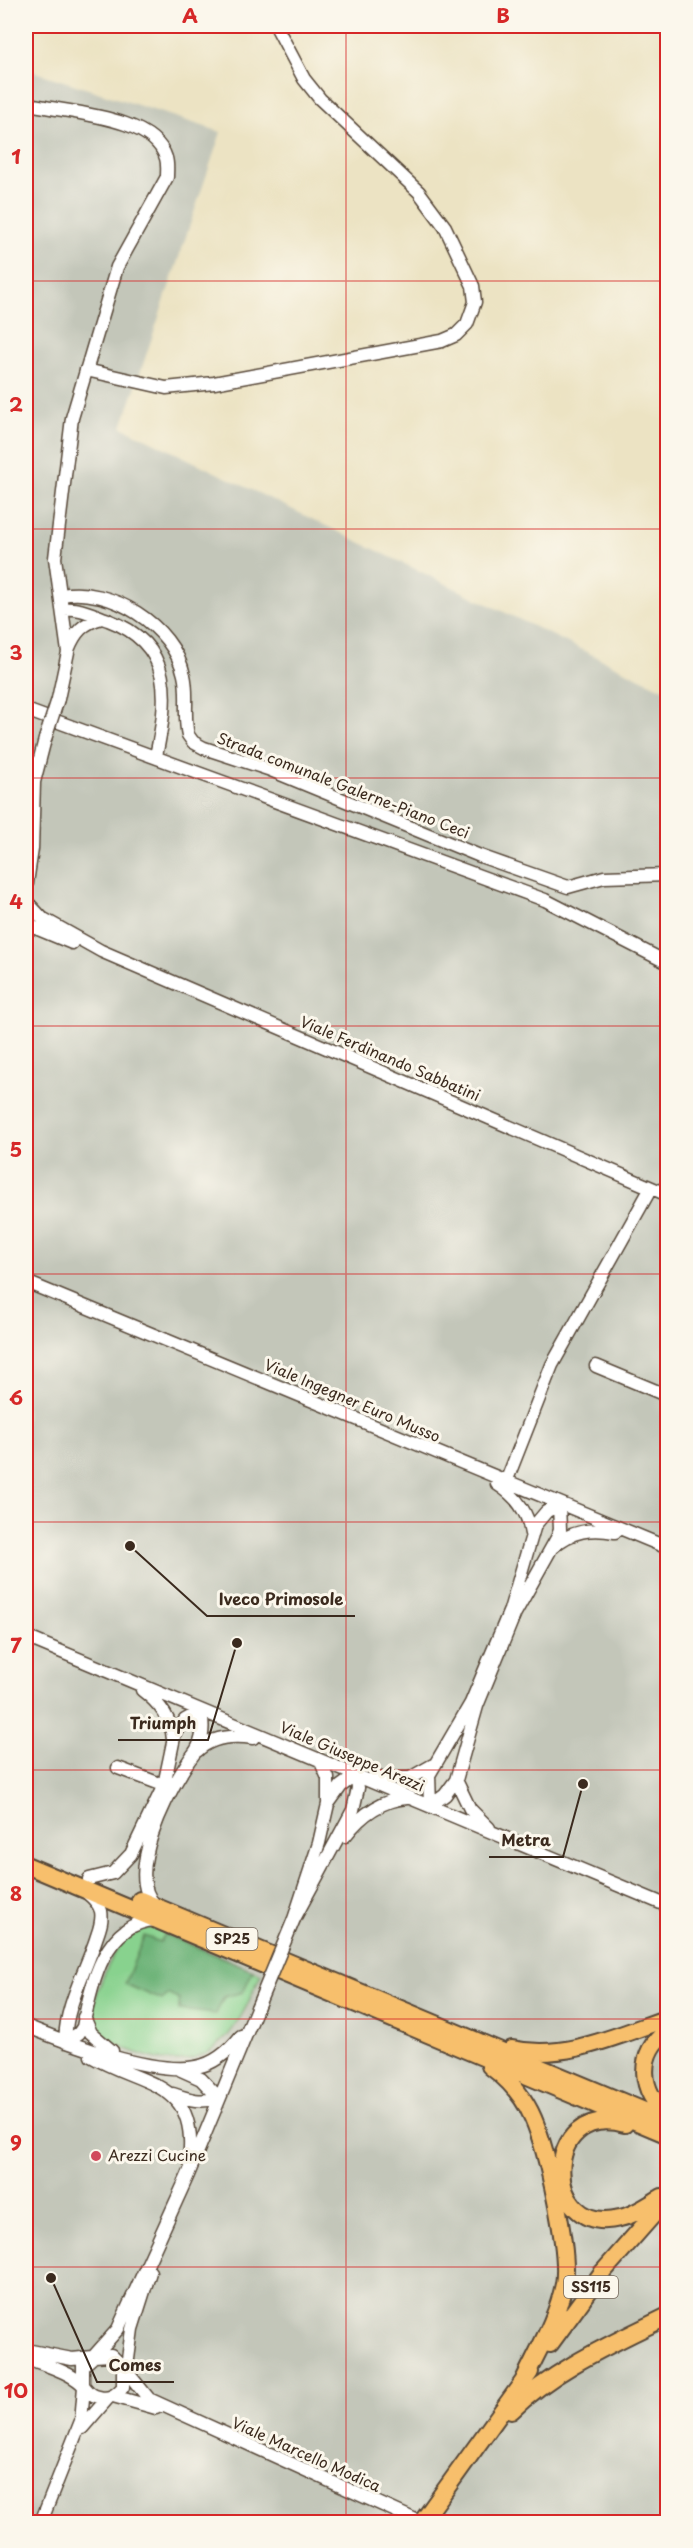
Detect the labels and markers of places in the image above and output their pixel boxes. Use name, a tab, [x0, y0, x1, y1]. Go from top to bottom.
callout: Iveco Primosole	[207, 1582, 355, 1616]
callout: Triumph	[118, 1706, 208, 1740]
callout: Metra	[489, 1823, 563, 1857]
place label: Arezzi Cucine	[108, 2143, 206, 2166]
marker: Arezzi Cucine	[89, 2149, 103, 2163]
callout: Comes	[97, 2348, 174, 2382]

